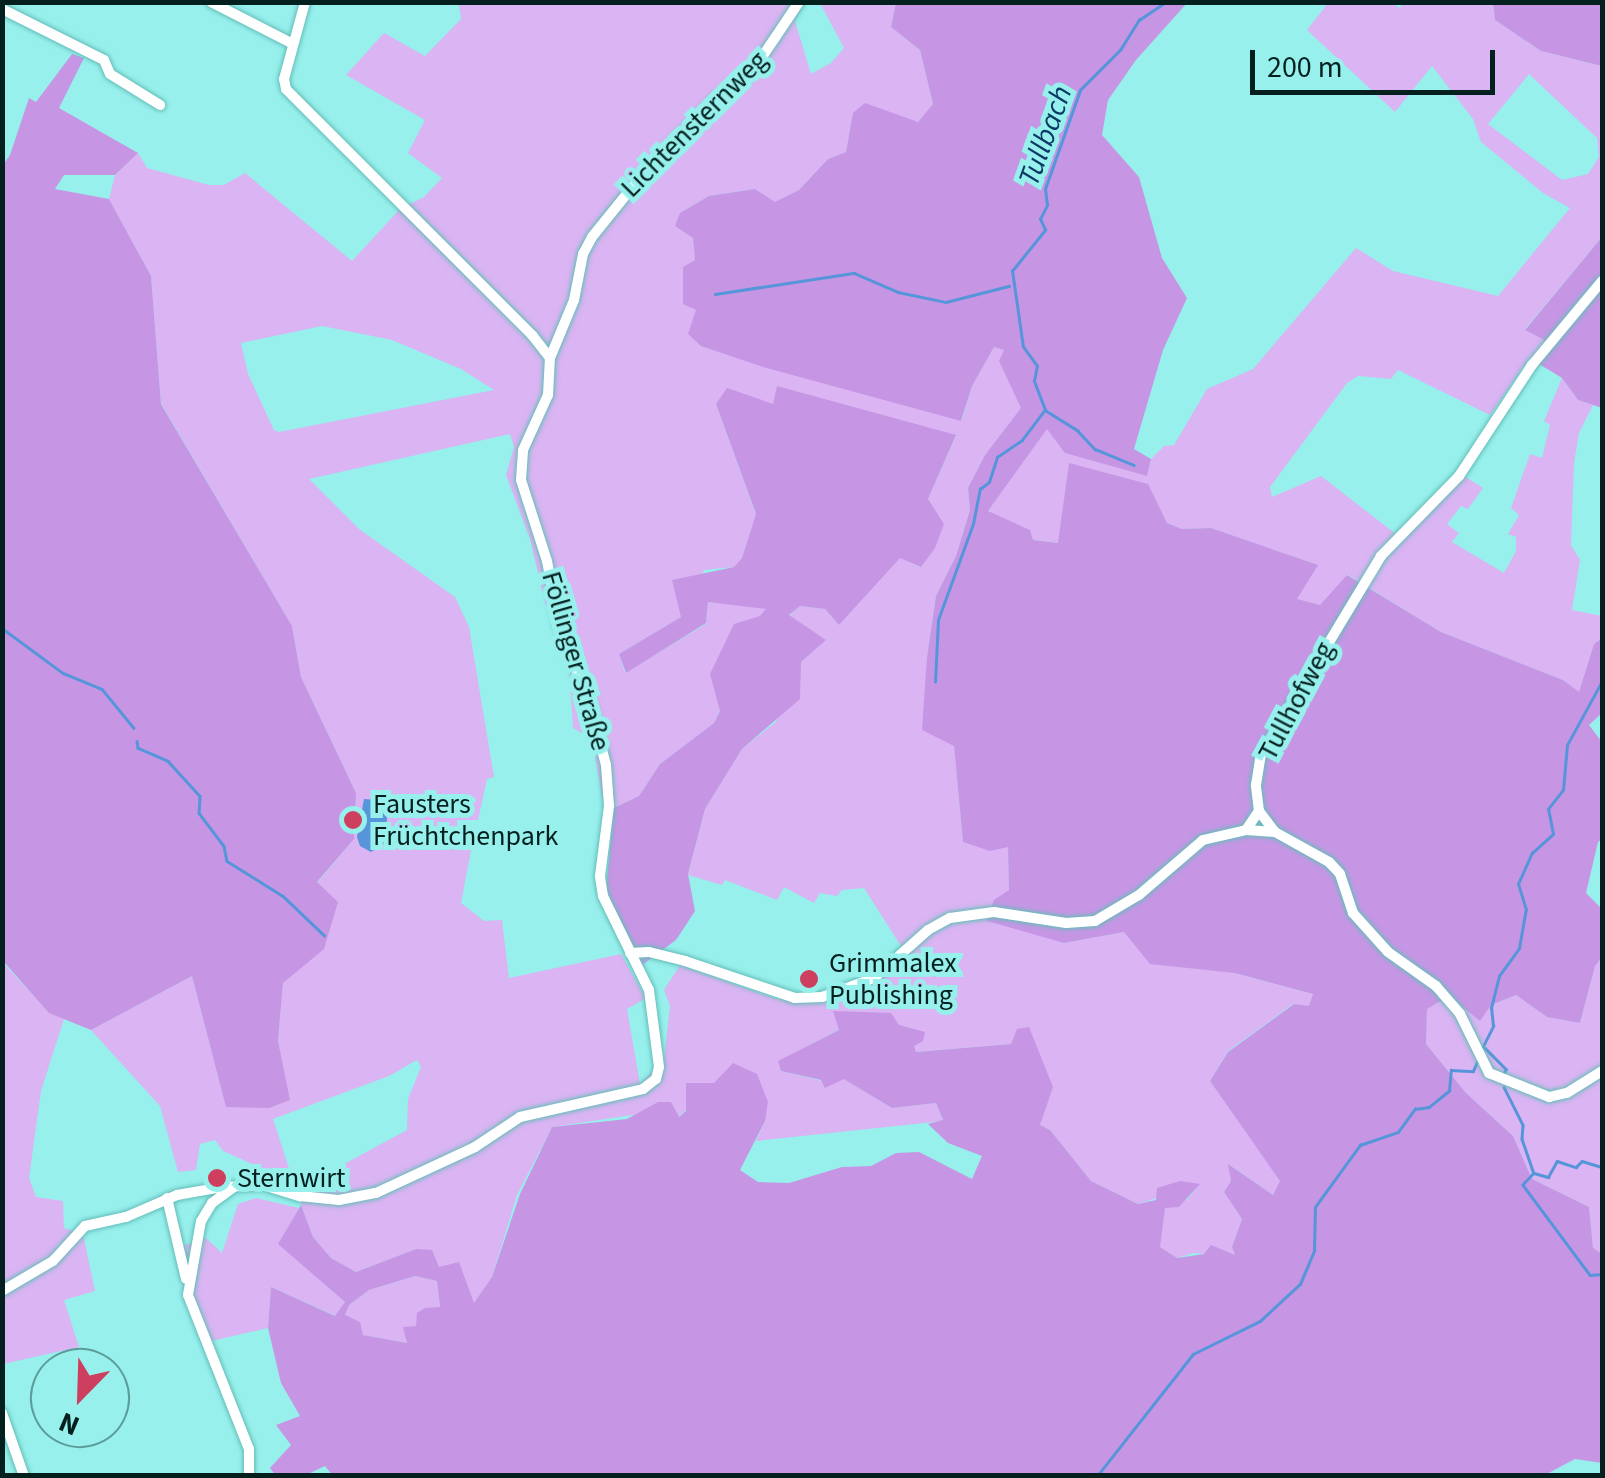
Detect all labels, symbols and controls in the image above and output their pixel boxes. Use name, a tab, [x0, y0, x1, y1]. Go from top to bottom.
scale bar	[1255, 30, 1500, 92]
street label: Lichtensternweg	[614, 44, 774, 204]
text: 200 m	[1267, 46, 1343, 89]
water label: Tullbach	[1011, 81, 1081, 191]
street label: Föllinger Straße	[534, 567, 618, 755]
street label: Tullhofweg	[1251, 636, 1341, 766]
place label: Fausters Früchtchenpark	[373, 787, 558, 853]
marker: Fausters Früchtchenpark	[342, 809, 364, 831]
place label: Grimmalex Publishing	[829, 946, 957, 1012]
marker: Grimmalex Publishing	[798, 968, 820, 990]
place label: Sternwirt	[237, 1161, 345, 1195]
marker: Sternwirt	[206, 1167, 228, 1189]
north arrow	[30, 1348, 130, 1448]
text: N	[53, 1402, 85, 1446]

